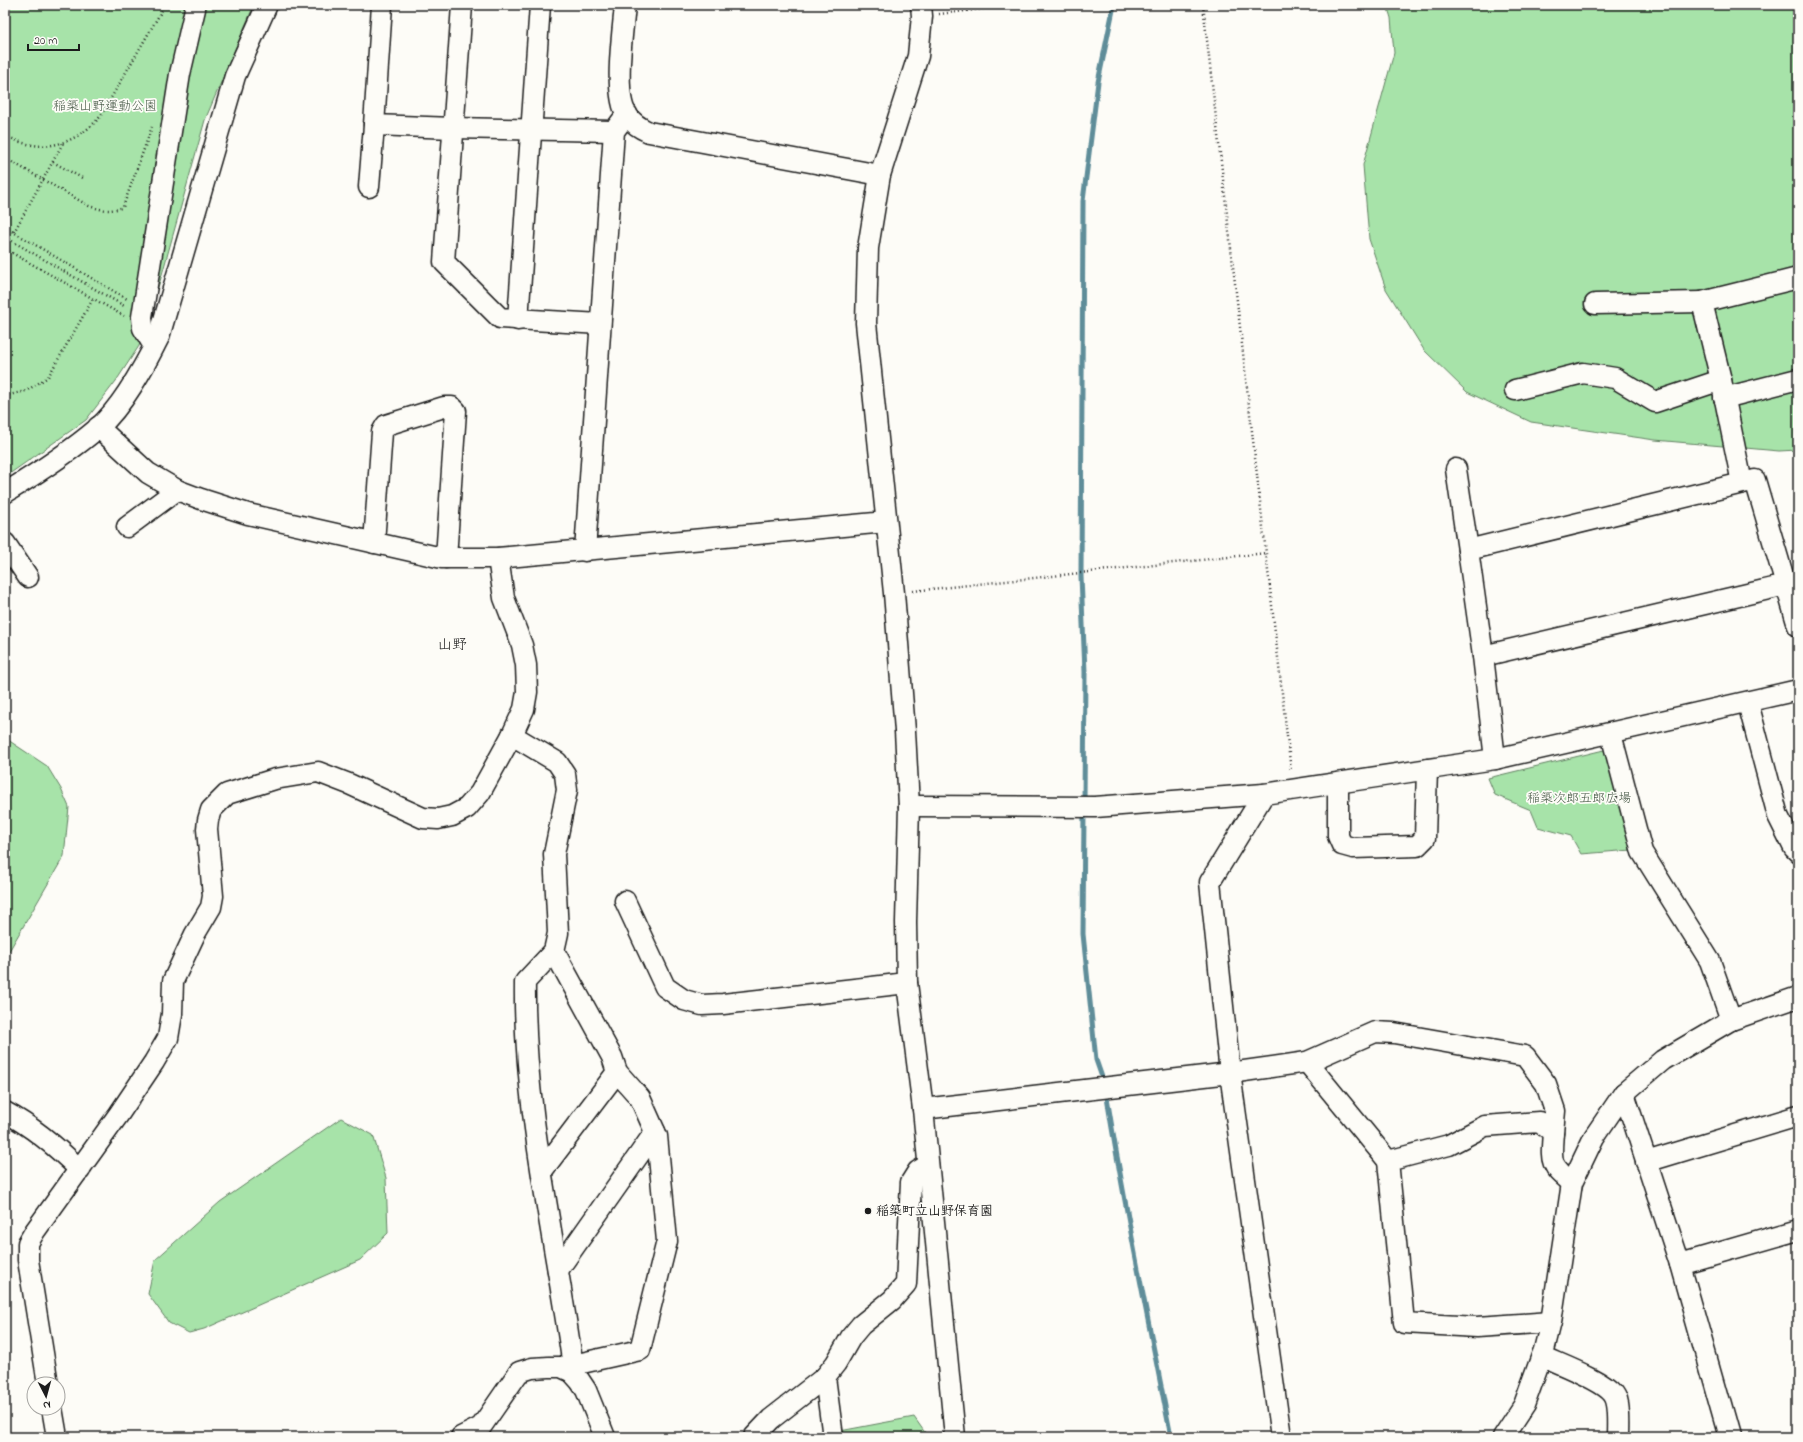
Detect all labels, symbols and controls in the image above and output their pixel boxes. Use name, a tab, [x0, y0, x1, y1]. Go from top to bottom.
scale bar	[28, 26, 79, 52]
text: 20 m	[34, 32, 57, 50]
park label: 稲築山野運動公園	[53, 97, 157, 116]
district label: 山野	[437, 634, 467, 656]
park label: 稲築次郎五郎広場	[1527, 789, 1631, 808]
place label: 稲築町立山野保育園	[876, 1202, 993, 1221]
marker: 稲築町立山野保育園	[863, 1206, 873, 1216]
north arrow	[26, 1376, 66, 1416]
text: N	[42, 1397, 51, 1413]

